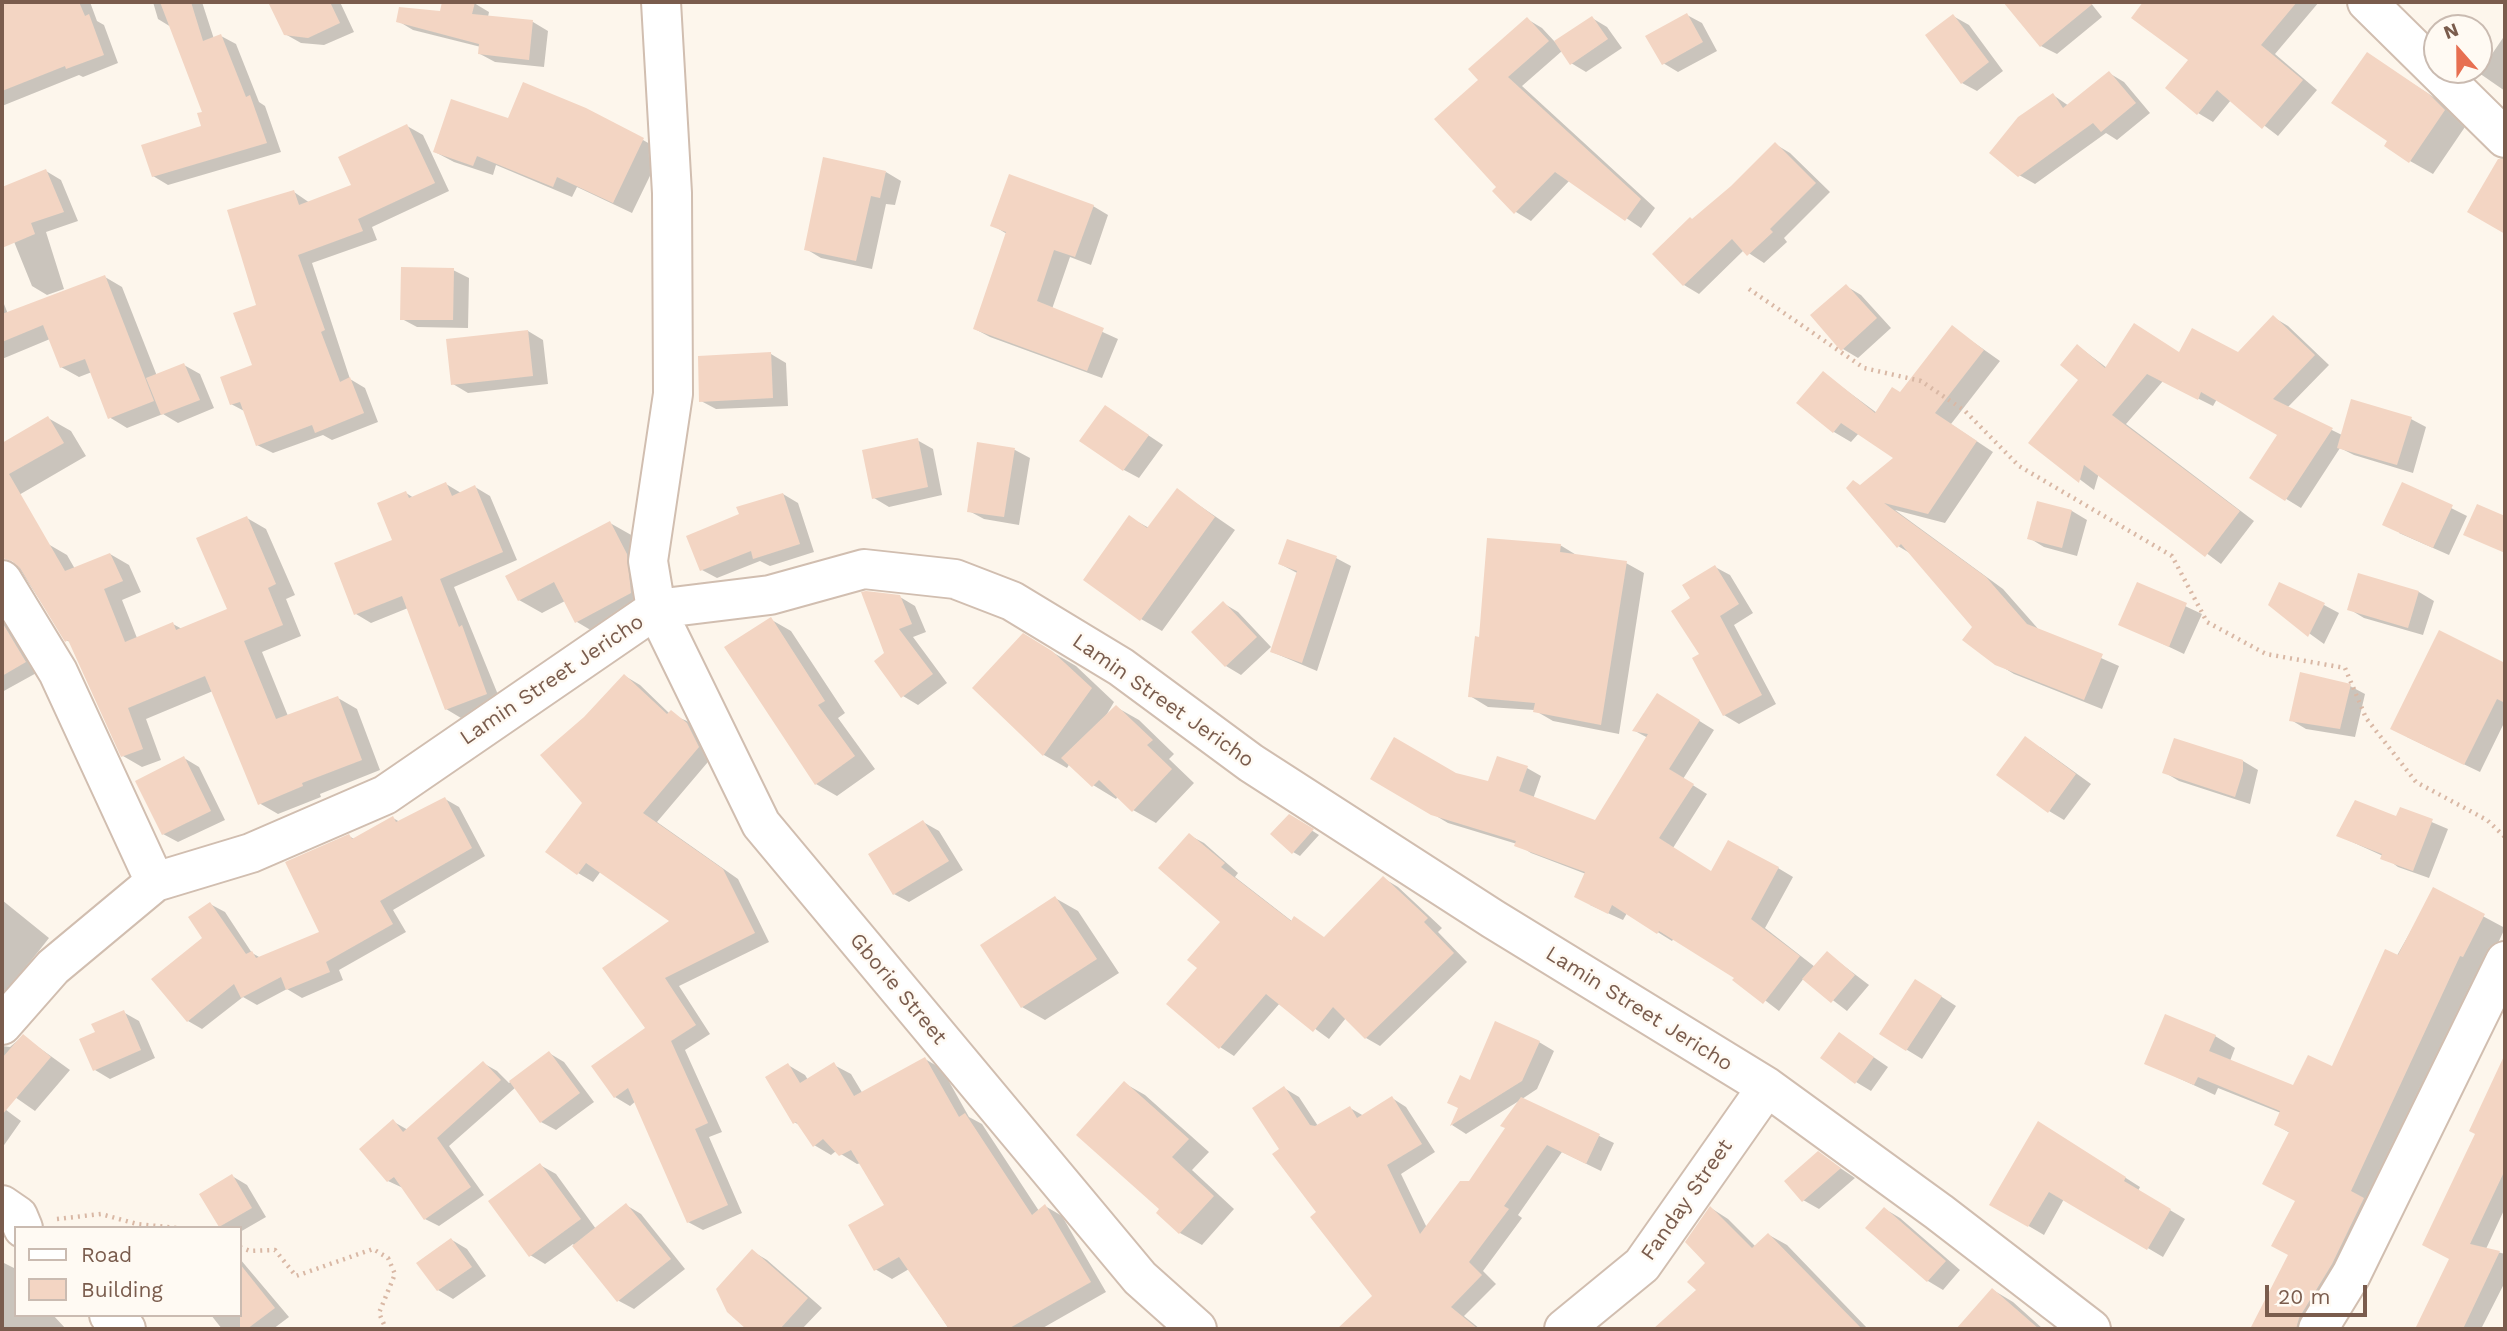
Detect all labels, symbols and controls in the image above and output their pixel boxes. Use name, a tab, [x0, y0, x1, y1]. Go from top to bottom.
north arrow	[2423, 14, 2493, 84]
text: N	[2440, 18, 2462, 44]
street label: Lamin Street Jericho	[455, 609, 649, 751]
street label: Lamin Street Jericho	[1067, 629, 1259, 773]
street label: Gborie Street	[844, 928, 952, 1050]
street label: Lamin Street Jericho	[1541, 941, 1737, 1077]
street label: Fanday Street	[1636, 1135, 1738, 1265]
legend	[14, 1226, 242, 1317]
text: Road	[81, 1242, 132, 1267]
scale bar	[2269, 1272, 2370, 1316]
text: Building	[81, 1277, 163, 1302]
text: 20 m	[2278, 1284, 2330, 1309]

